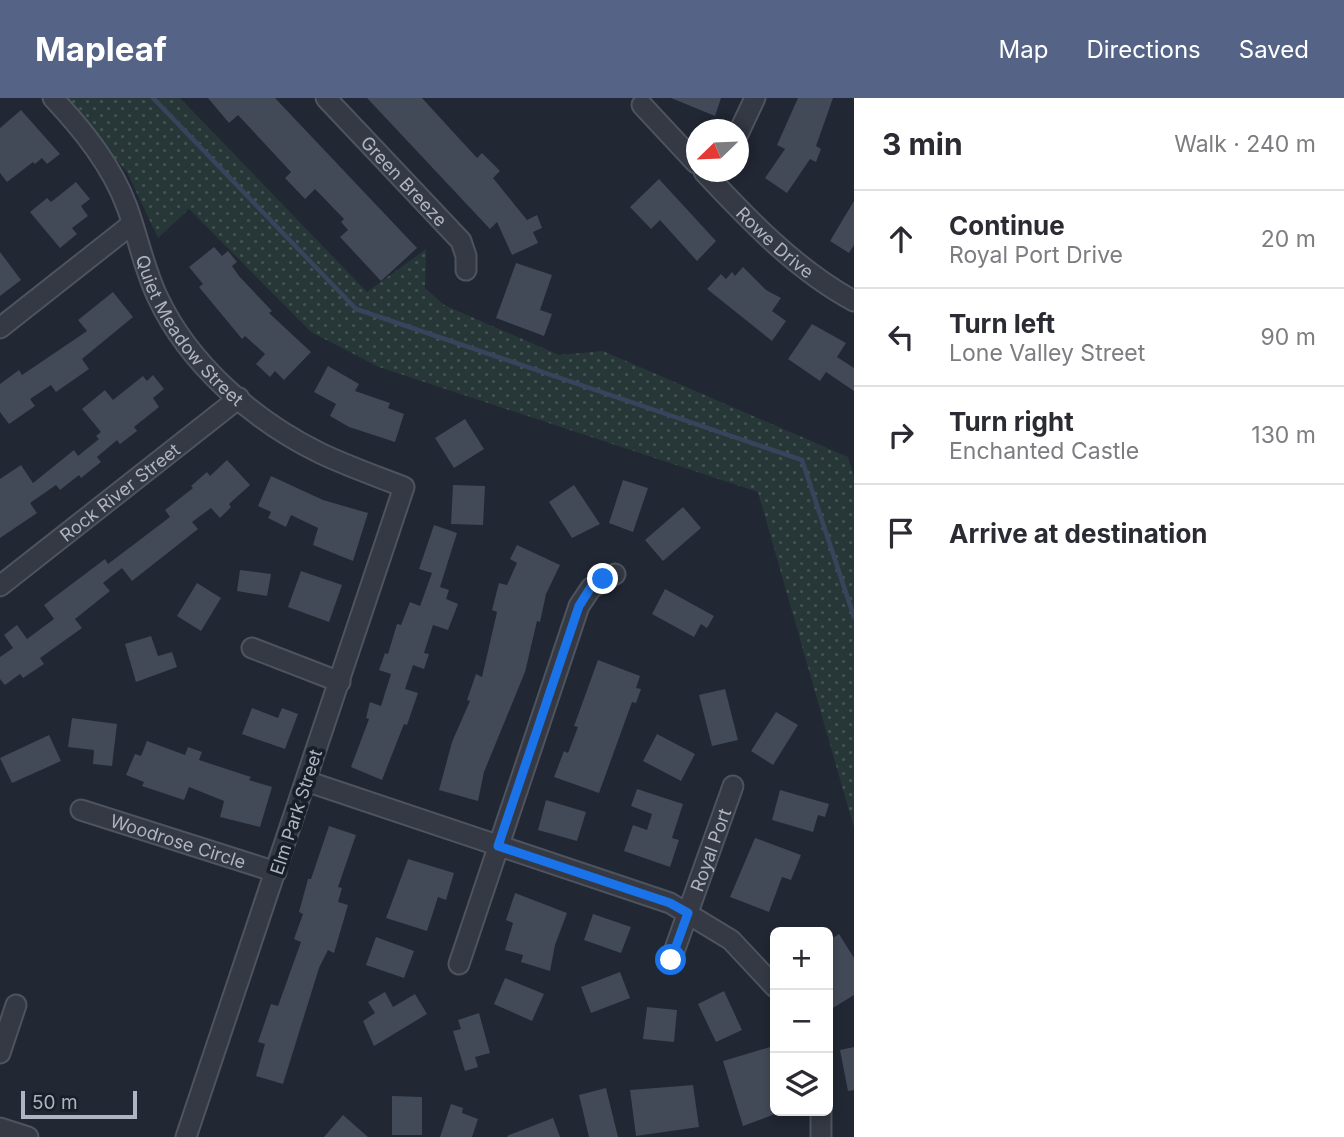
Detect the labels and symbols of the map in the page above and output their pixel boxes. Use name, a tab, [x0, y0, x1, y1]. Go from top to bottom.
north arrow	[686, 119, 749, 182]
street label: Green Breeze	[357, 132, 452, 230]
street label: Rowe Drive	[732, 202, 818, 282]
street label: Quiet Meadow Street	[132, 252, 248, 410]
street label: Rock River Street	[55, 438, 184, 545]
route end	[587, 563, 618, 594]
street label: Elm Park Street	[266, 747, 326, 877]
street label: Royal Port	[686, 805, 735, 894]
street label: Woodrose Circle	[108, 810, 249, 872]
route start	[655, 944, 686, 975]
scale bar	[21, 1088, 136, 1120]

